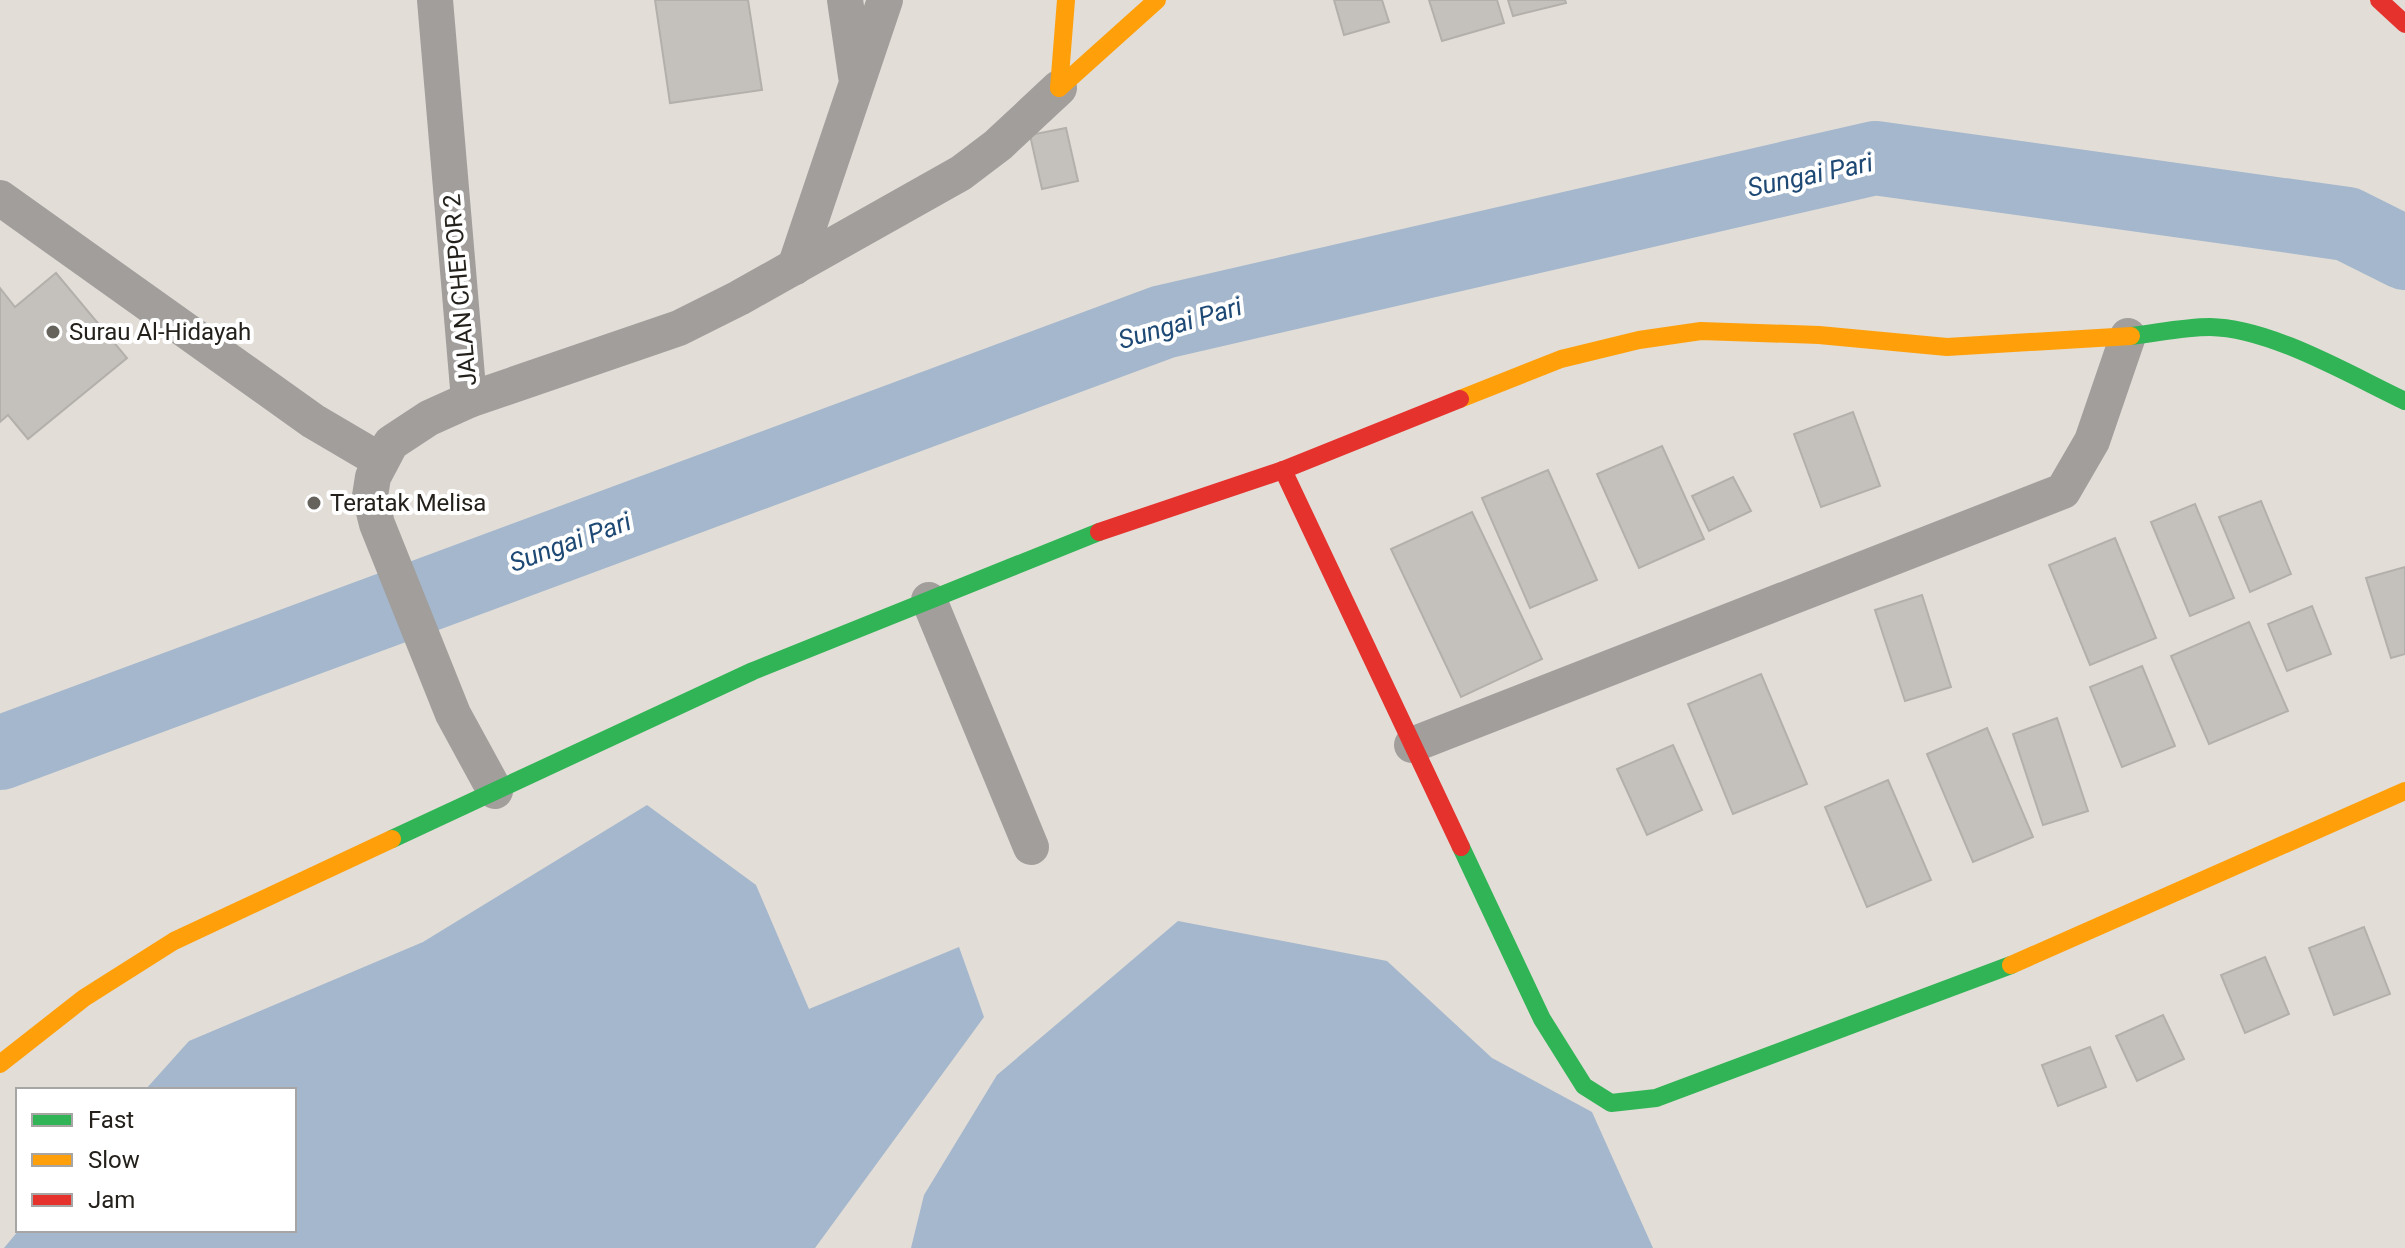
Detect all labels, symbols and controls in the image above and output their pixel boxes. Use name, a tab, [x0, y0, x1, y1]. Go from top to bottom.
water label: Sungai Pari	[1745, 147, 1876, 203]
street label: JALAN CHEPOR 2	[438, 193, 482, 387]
water label: Sungai Pari	[1115, 291, 1246, 355]
place label: Surau Al-Hidayah	[69, 318, 251, 346]
marker: Surau Al-Hidayah	[44, 323, 62, 341]
place label: Teratak Melisa	[330, 489, 486, 517]
marker: Teratak Melisa	[305, 494, 323, 512]
water label: Sungai Pari	[505, 506, 636, 578]
legend	[16, 1088, 296, 1232]
text: Fast	[88, 1106, 134, 1134]
text: Slow	[88, 1146, 140, 1174]
text: Jam	[88, 1186, 135, 1214]

